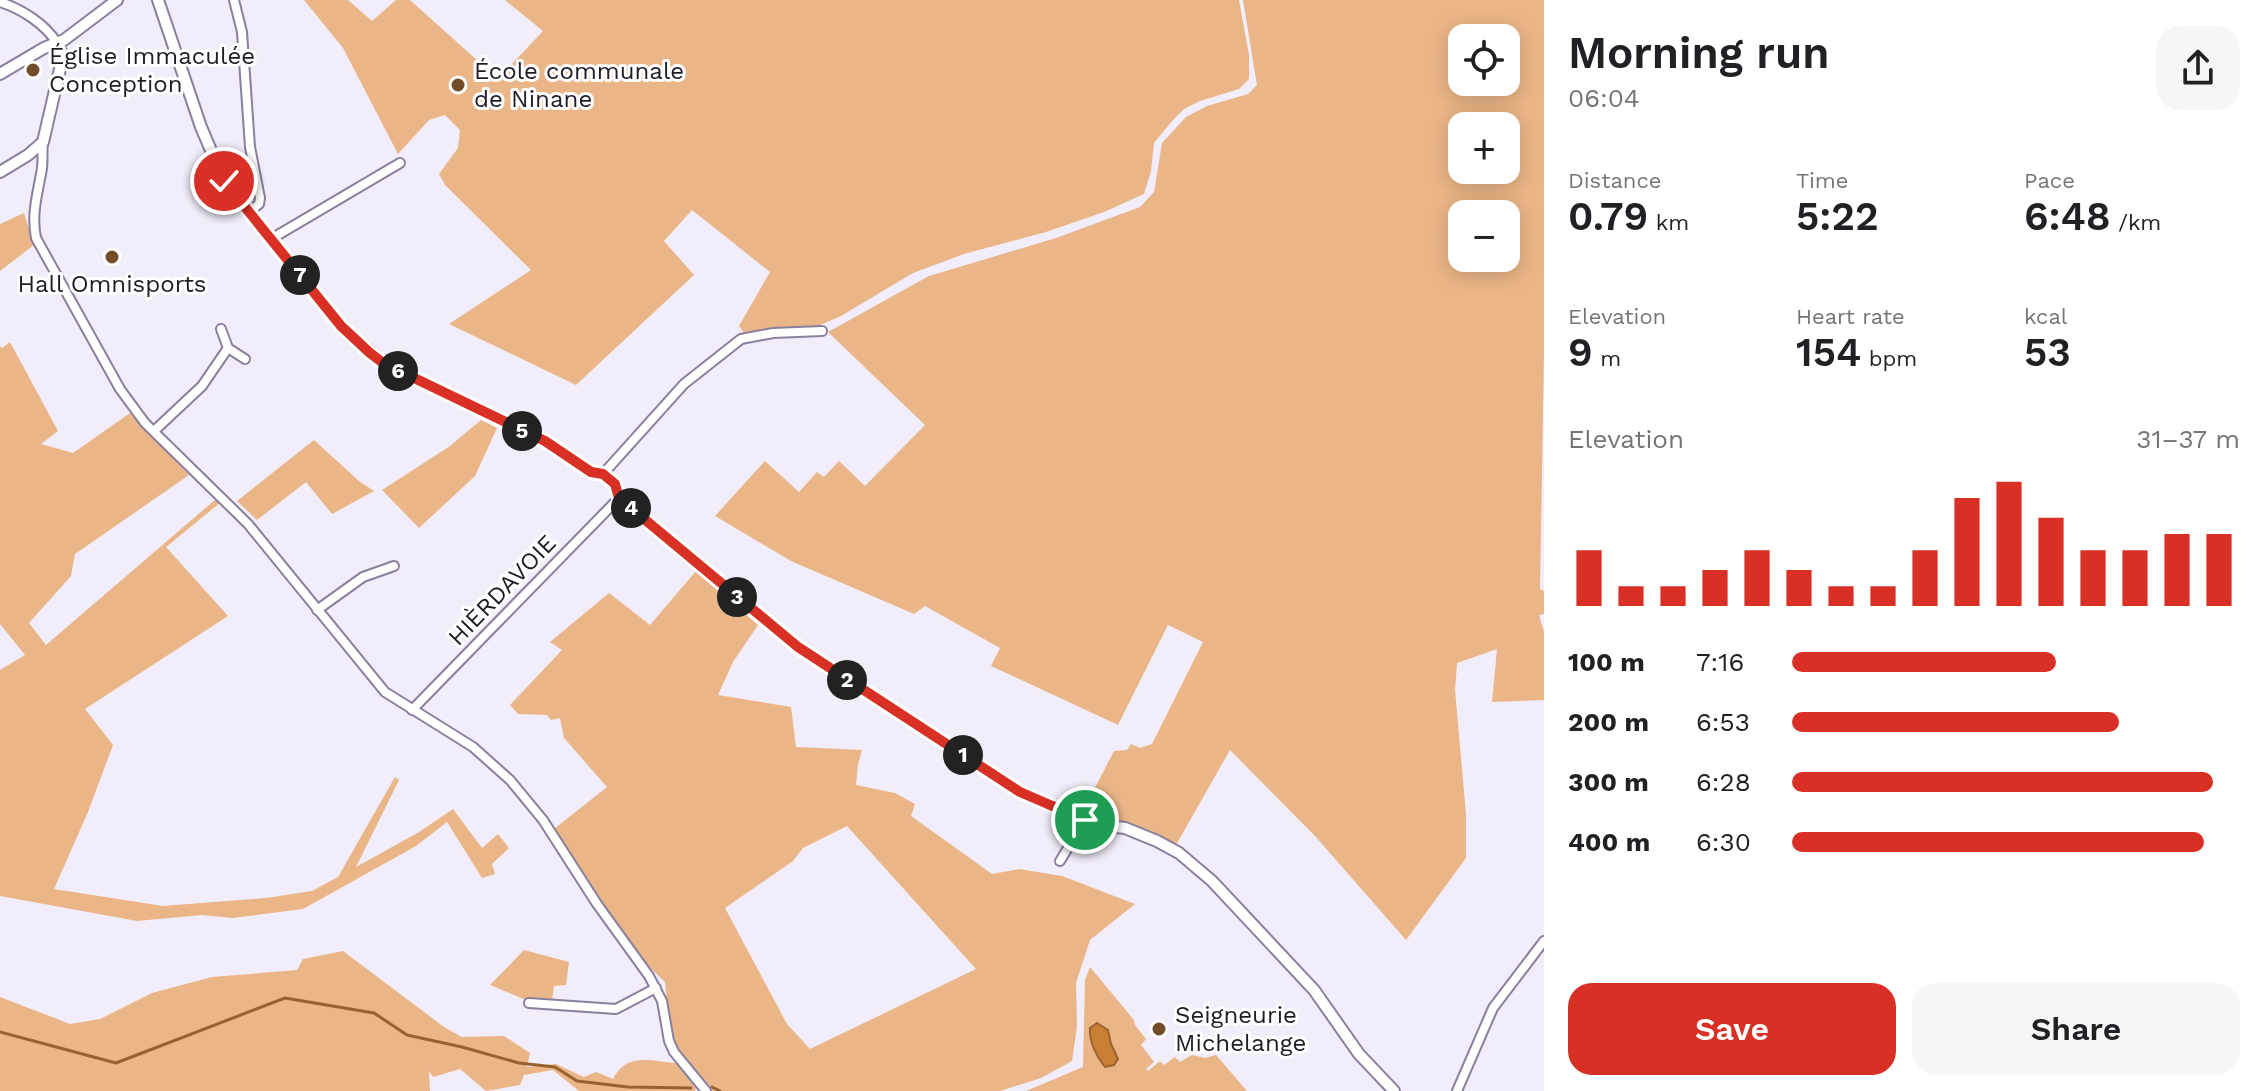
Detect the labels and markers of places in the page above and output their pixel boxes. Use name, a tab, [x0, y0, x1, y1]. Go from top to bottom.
place label: Église Immaculée Conception	[49, 42, 255, 98]
place label: École communale de Ninane	[474, 57, 684, 113]
marker: Église Immaculée Conception	[24, 61, 42, 79]
marker: École communale de Ninane	[449, 76, 467, 94]
pin	[190, 147, 258, 215]
marker: Hall Omnisports	[103, 248, 121, 266]
pin: 7	[280, 255, 320, 295]
place label: Hall Omnisports	[18, 270, 206, 298]
pin: 6	[378, 351, 418, 391]
pin: 5	[502, 411, 542, 451]
pin: 4	[611, 488, 651, 528]
pin: 3	[717, 577, 757, 617]
pin: 2	[827, 660, 867, 700]
pin: 1	[943, 735, 983, 775]
pin	[1051, 786, 1119, 854]
place label: Seigneurie Michelange	[1175, 1001, 1306, 1057]
marker: Seigneurie Michelange	[1150, 1020, 1168, 1038]

